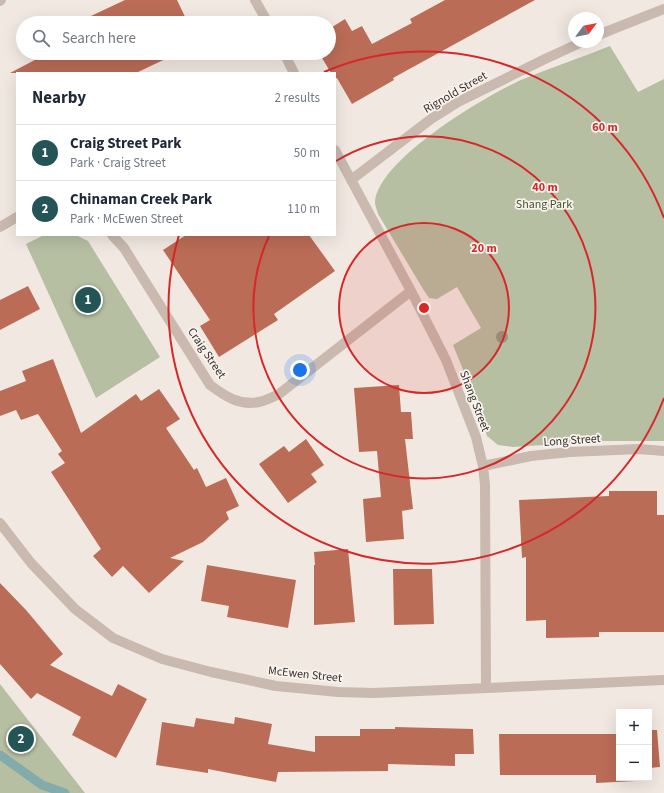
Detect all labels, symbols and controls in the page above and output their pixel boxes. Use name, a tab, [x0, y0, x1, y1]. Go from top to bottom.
north arrow	[568, 12, 604, 48]
search box	[16, 16, 336, 60]
icon: search	[30, 27, 52, 49]
text: Search here	[62, 28, 136, 49]
street label: Rignold Street	[420, 67, 490, 118]
text: Nearby	[32, 86, 86, 110]
text: 2 results	[275, 89, 320, 107]
text: 60 m	[592, 119, 618, 136]
text: Craig Street Park	[70, 133, 181, 154]
text: 1	[42, 144, 48, 162]
text: 50 m	[294, 144, 320, 162]
text: Park · Craig Street	[70, 154, 166, 172]
text: 40 m	[532, 179, 558, 196]
text: Chinaman Creek Park	[70, 189, 212, 210]
park label: Shang Park	[516, 196, 572, 213]
text: 2	[42, 200, 48, 218]
text: 110 m	[287, 200, 320, 218]
text: Park · McEwen Street	[70, 210, 183, 228]
text: 20 m	[471, 240, 497, 257]
pin: 1	[75, 285, 101, 315]
centre of rings	[417, 301, 431, 315]
street label: Craig Street	[183, 324, 230, 382]
your location	[290, 360, 310, 380]
street label: Shang Street	[455, 368, 494, 434]
street label: Long Street	[543, 430, 601, 451]
street label: McEwen Street	[267, 662, 343, 687]
map controls	[616, 709, 652, 781]
button: +	[616, 709, 652, 745]
pin: 2	[8, 724, 34, 754]
button: −	[616, 745, 652, 781]

